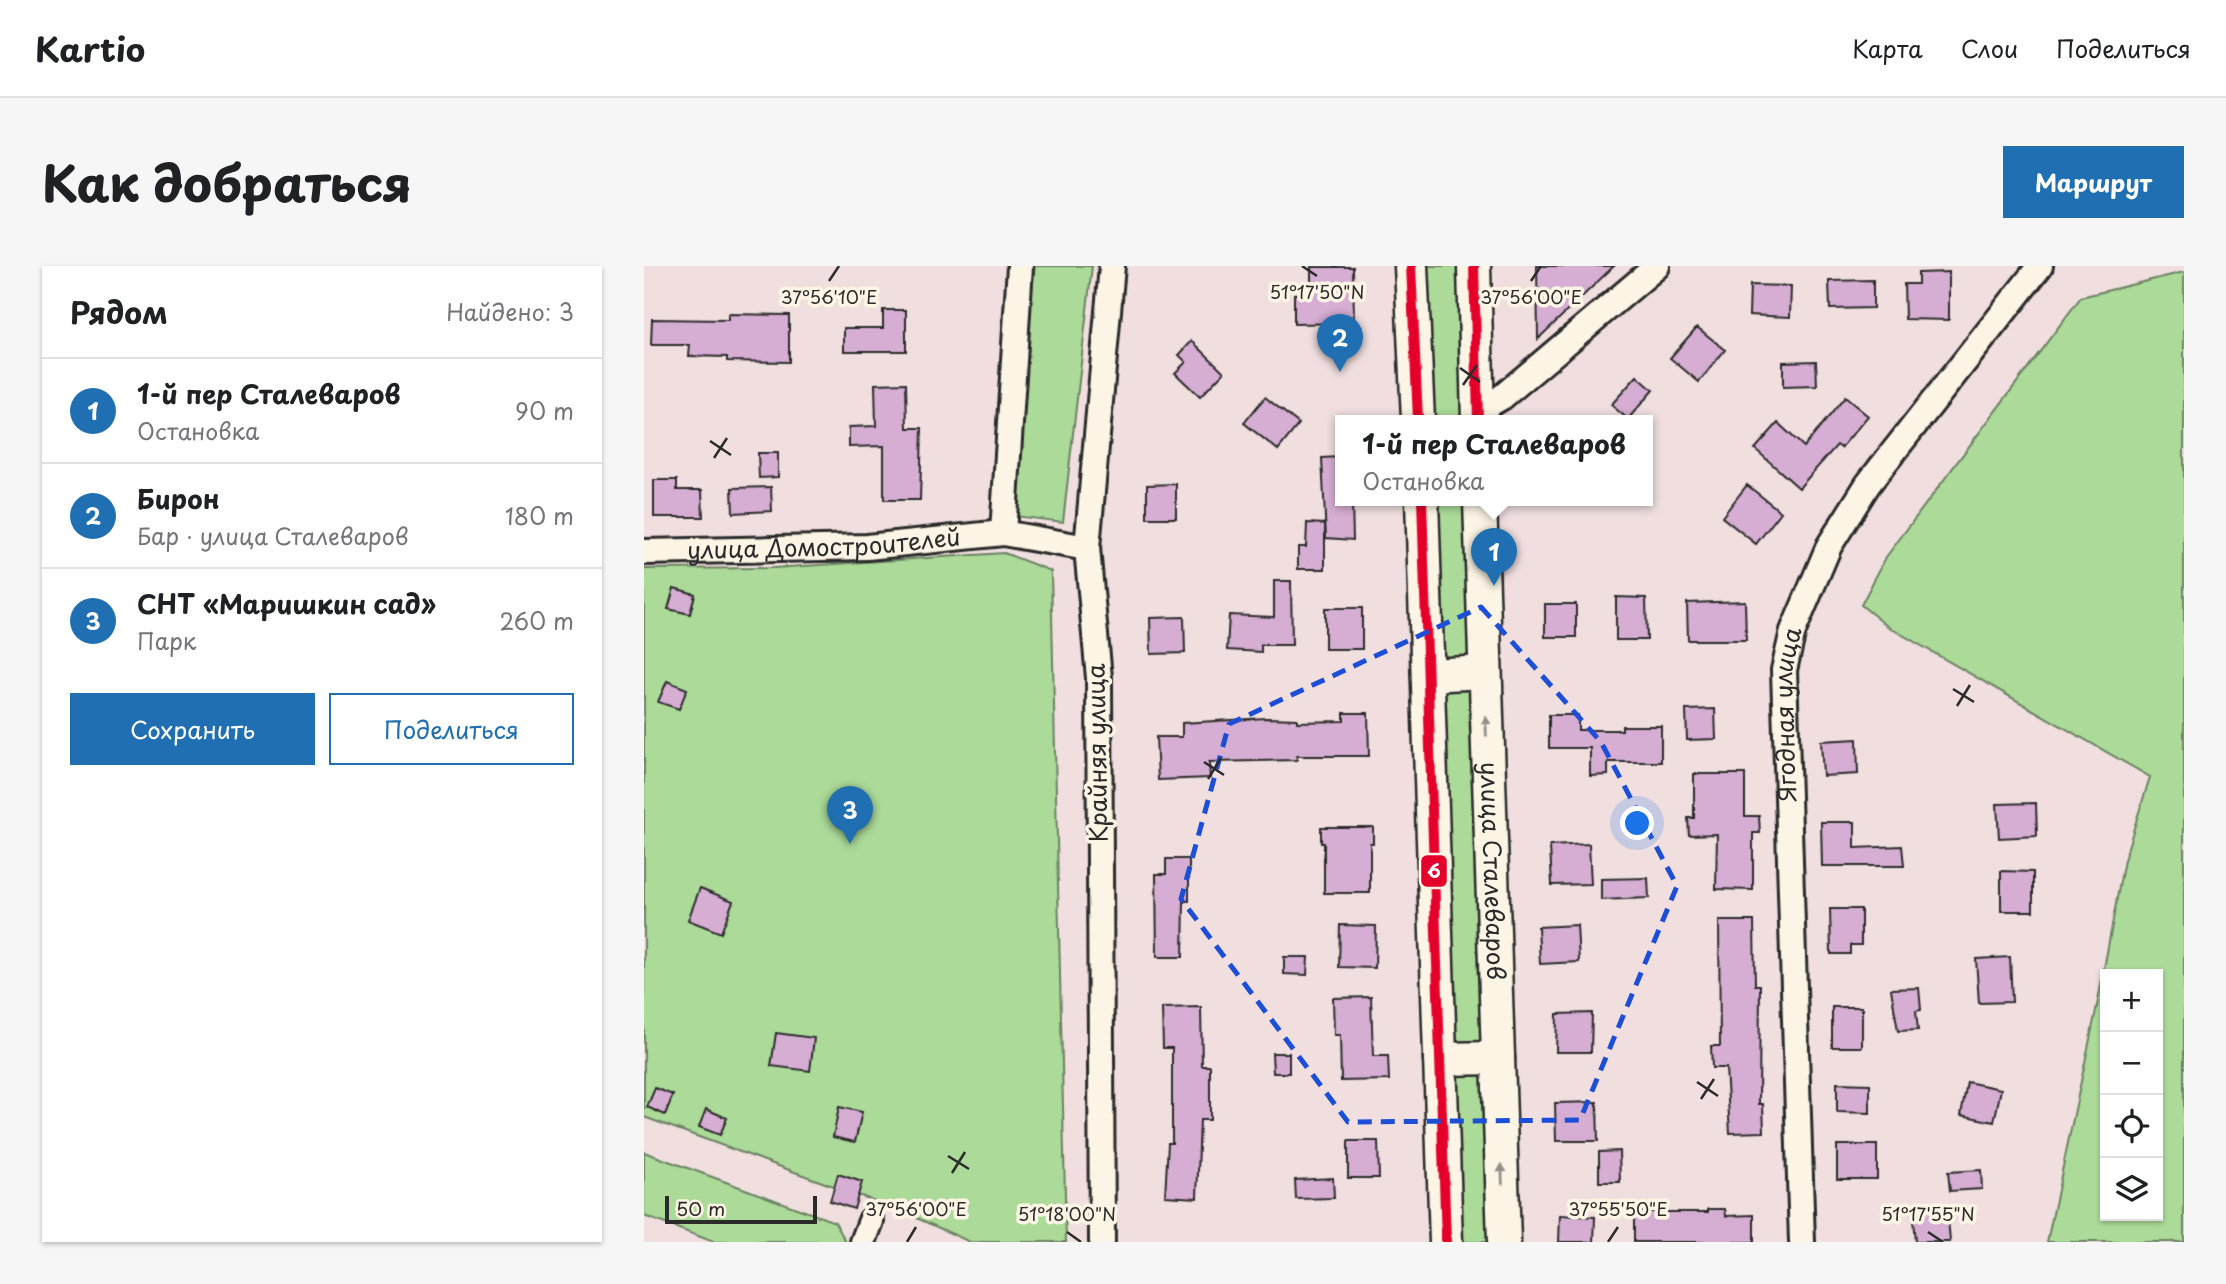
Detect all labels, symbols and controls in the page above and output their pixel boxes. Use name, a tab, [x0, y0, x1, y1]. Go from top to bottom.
text: Kartio	[35, 23, 145, 73]
text: Карта	[1852, 30, 1923, 66]
text: Слои	[1961, 30, 2018, 66]
text: Поделиться	[2056, 30, 2191, 66]
text: Как добраться	[42, 145, 412, 219]
button: Маршрут	[2003, 146, 2184, 218]
text: 51°17'50"N	[1270, 278, 1364, 305]
text: 37°56'10"E	[781, 283, 877, 310]
text: 37°56'00"E	[1480, 283, 1582, 310]
text: Рядом	[70, 289, 168, 334]
text: Найдено: 3	[446, 294, 574, 329]
pin: 2	[1317, 314, 1363, 372]
text: 1-й пер Сталеваров	[137, 374, 401, 413]
text: 1	[88, 393, 99, 428]
text: 90 m	[515, 393, 574, 428]
text: Остановка	[137, 413, 259, 448]
popup	[1335, 415, 1653, 506]
text: 1-й пер Сталеваров	[1362, 424, 1626, 463]
text: Остановка	[1362, 463, 1484, 498]
text: Бирон	[137, 479, 220, 518]
text: 2	[85, 498, 101, 533]
text: 180 m	[505, 498, 574, 533]
street label: улица Домостроителей	[687, 517, 962, 567]
text: Бар · улица Сталеваров	[137, 518, 409, 553]
pin: 1	[1471, 528, 1517, 586]
text: СНТ «Маришкин сад»	[137, 584, 436, 623]
text: 3	[85, 603, 101, 638]
text: 260 m	[499, 603, 574, 638]
text: Парк	[137, 623, 196, 658]
street label: Ягодная улица	[1764, 623, 1809, 803]
street label: Крайняя улица	[1076, 663, 1116, 843]
button: Сохранить	[70, 693, 315, 765]
button: Поделиться	[329, 693, 574, 765]
one-way arrow	[1481, 715, 1492, 737]
street label: улица Сталеваров	[1472, 761, 1516, 980]
pin: 3	[827, 786, 873, 844]
your location	[1620, 806, 1654, 840]
line badge: 6	[1420, 854, 1448, 888]
text: 6	[1427, 856, 1441, 884]
map controls	[2100, 969, 2163, 1221]
button: +	[2100, 969, 2163, 1032]
button: −	[2100, 1032, 2163, 1095]
button: locate	[2100, 1095, 2163, 1158]
button: layers	[2100, 1158, 2163, 1221]
one-way arrow	[1496, 1163, 1507, 1185]
scale bar	[665, 1193, 817, 1225]
text: 50 m	[676, 1194, 725, 1222]
text: 37°56'00"E	[865, 1195, 967, 1222]
text: 37°55'50"E	[1568, 1195, 1668, 1222]
text: 51°18'00"N	[1018, 1200, 1116, 1227]
text: 51°17'55"N	[1881, 1200, 1975, 1227]

